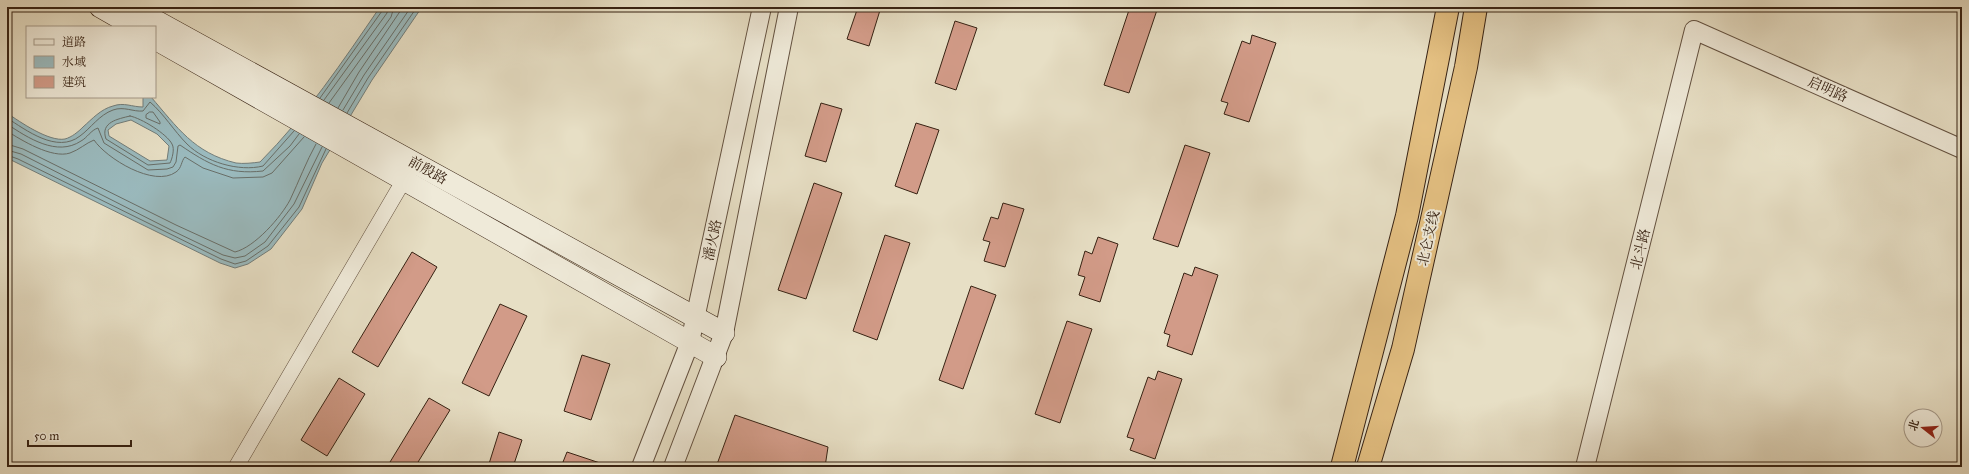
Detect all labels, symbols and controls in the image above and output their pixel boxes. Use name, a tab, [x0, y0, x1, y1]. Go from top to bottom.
legend	[26, 26, 156, 98]
text: 道路	[62, 35, 86, 49]
text: 水域	[62, 55, 86, 69]
street label: 启明路	[1805, 73, 1850, 106]
text: 建筑	[62, 75, 86, 89]
street label: 前殷路	[405, 153, 450, 188]
street label: 北仑支线	[1414, 209, 1443, 267]
street label: 潘火路	[700, 218, 725, 262]
street label: 北斗路	[1627, 227, 1654, 272]
north arrow	[1903, 408, 1943, 448]
text: 北	[1906, 418, 1922, 432]
scale bar	[28, 422, 131, 448]
text: 50 m	[34, 429, 59, 443]

